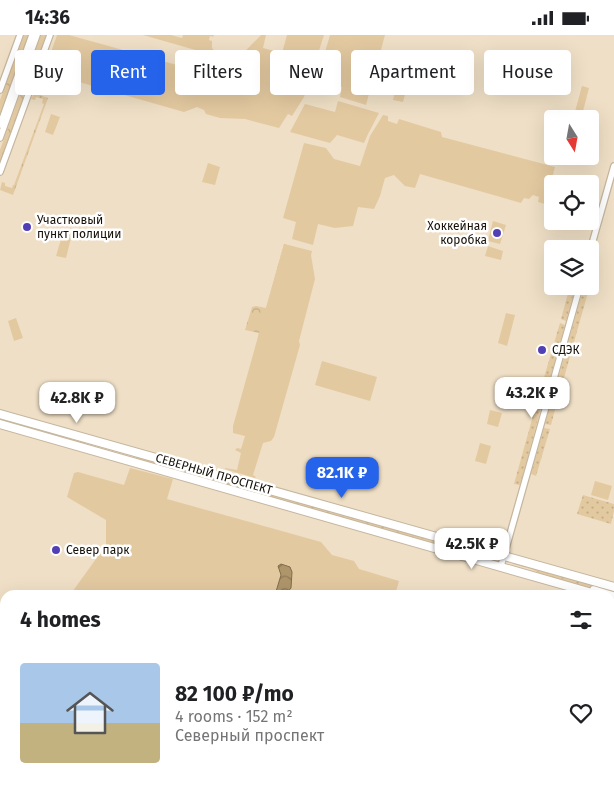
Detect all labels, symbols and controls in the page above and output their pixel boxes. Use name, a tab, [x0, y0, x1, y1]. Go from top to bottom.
text: 14:36	[25, 6, 70, 29]
chip: Buy	[15, 50, 81, 95]
chip: Rent	[91, 50, 165, 95]
chip: Filters	[175, 50, 260, 95]
chip: New	[270, 50, 341, 95]
chip: Apartment	[351, 50, 474, 95]
chip: House	[484, 50, 571, 95]
north arrow	[544, 110, 599, 165]
map controls	[544, 110, 599, 295]
button: locate	[544, 175, 599, 230]
place label: Участковый пункт полиции	[37, 213, 121, 241]
place label: Хоккейная коробка	[427, 219, 487, 247]
marker: Участковый пункт полиции	[21, 221, 33, 233]
marker: Хоккейная коробка	[491, 227, 503, 239]
button: layers	[544, 240, 599, 295]
place label: СДЭК	[552, 343, 580, 357]
marker: СДЭК	[536, 344, 548, 356]
pin: 43.2K ₽	[486, 377, 578, 419]
pin: 42.8K ₽	[31, 381, 123, 424]
text: 43.2K ₽	[506, 383, 558, 402]
text: 42.8K ₽	[50, 388, 104, 407]
street label: СЕВЕРНЫЙ ПРОСПЕКТ	[154, 450, 275, 498]
pin: 82.1K ₽	[296, 457, 388, 499]
text: 82.1K ₽	[317, 463, 367, 482]
pin: 42.5K ₽	[426, 527, 518, 570]
text: 42.5K ₽	[445, 534, 499, 553]
place label: Север парк	[66, 543, 130, 557]
marker: Север парк	[50, 544, 62, 556]
icon: filters	[567, 606, 595, 634]
text: 4 homes	[20, 607, 101, 633]
text: 82 100 ₽/mo	[175, 681, 294, 707]
icon: home	[60, 683, 120, 743]
icon: heart	[567, 699, 595, 727]
text: 4 rooms · 152 m²	[175, 707, 293, 726]
text: Северный проспект	[175, 726, 324, 745]

